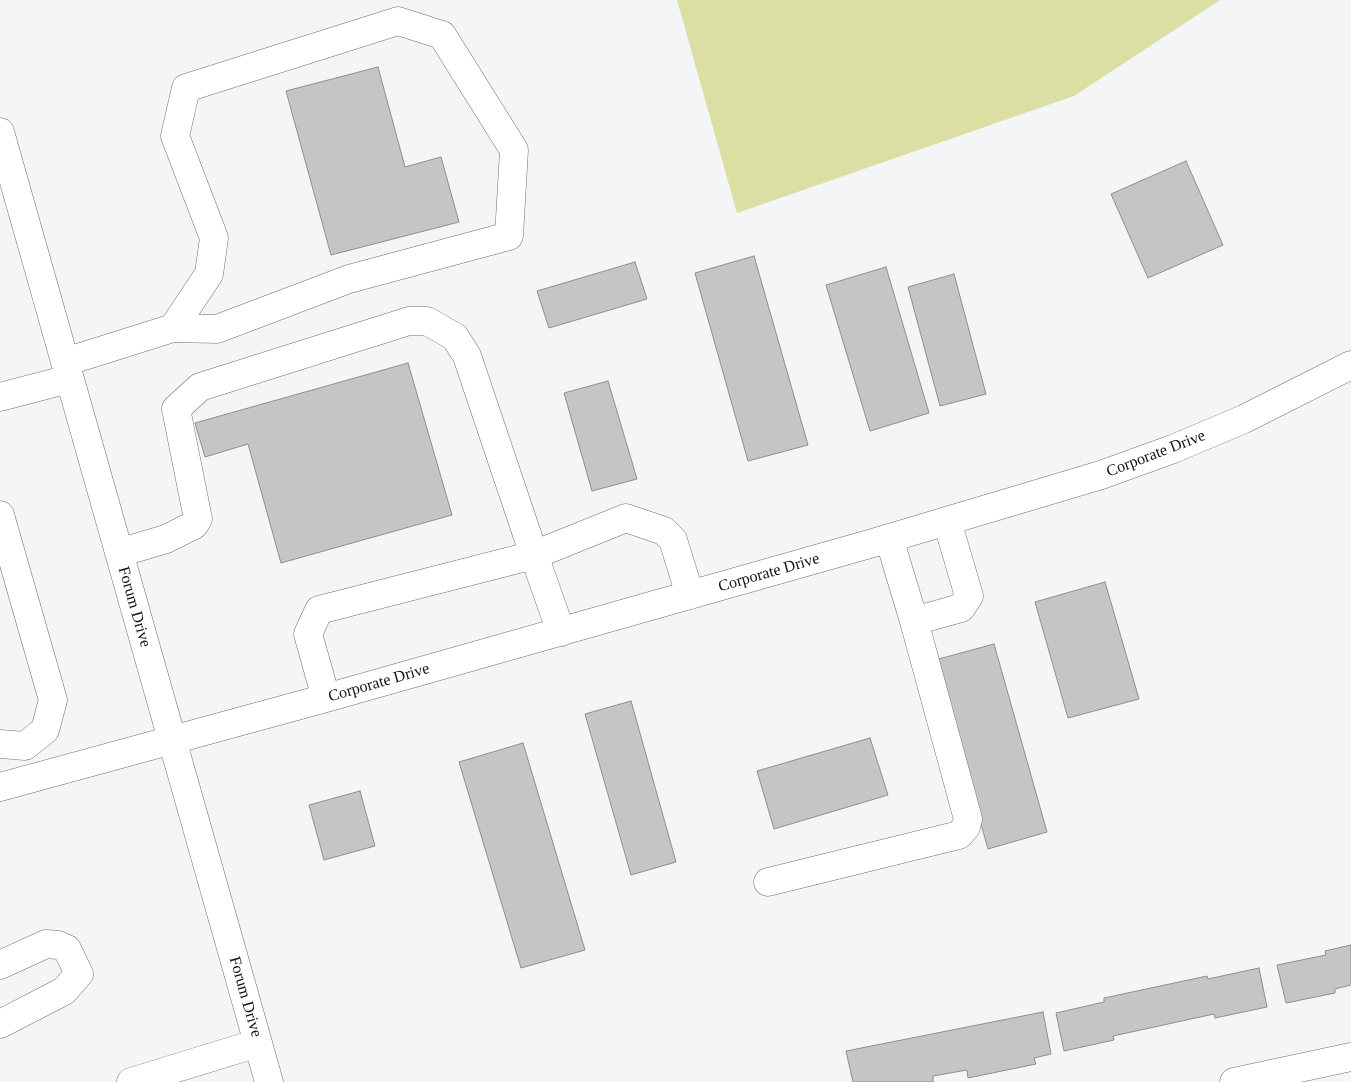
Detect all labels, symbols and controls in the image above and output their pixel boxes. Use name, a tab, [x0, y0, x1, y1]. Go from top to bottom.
street label: Corporate Drive	[1104, 426, 1208, 482]
street label: Corporate Drive	[716, 549, 822, 597]
street label: Forum Drive	[113, 564, 155, 650]
street label: Corporate Drive	[326, 659, 432, 707]
street label: Forum Drive	[224, 954, 266, 1040]

